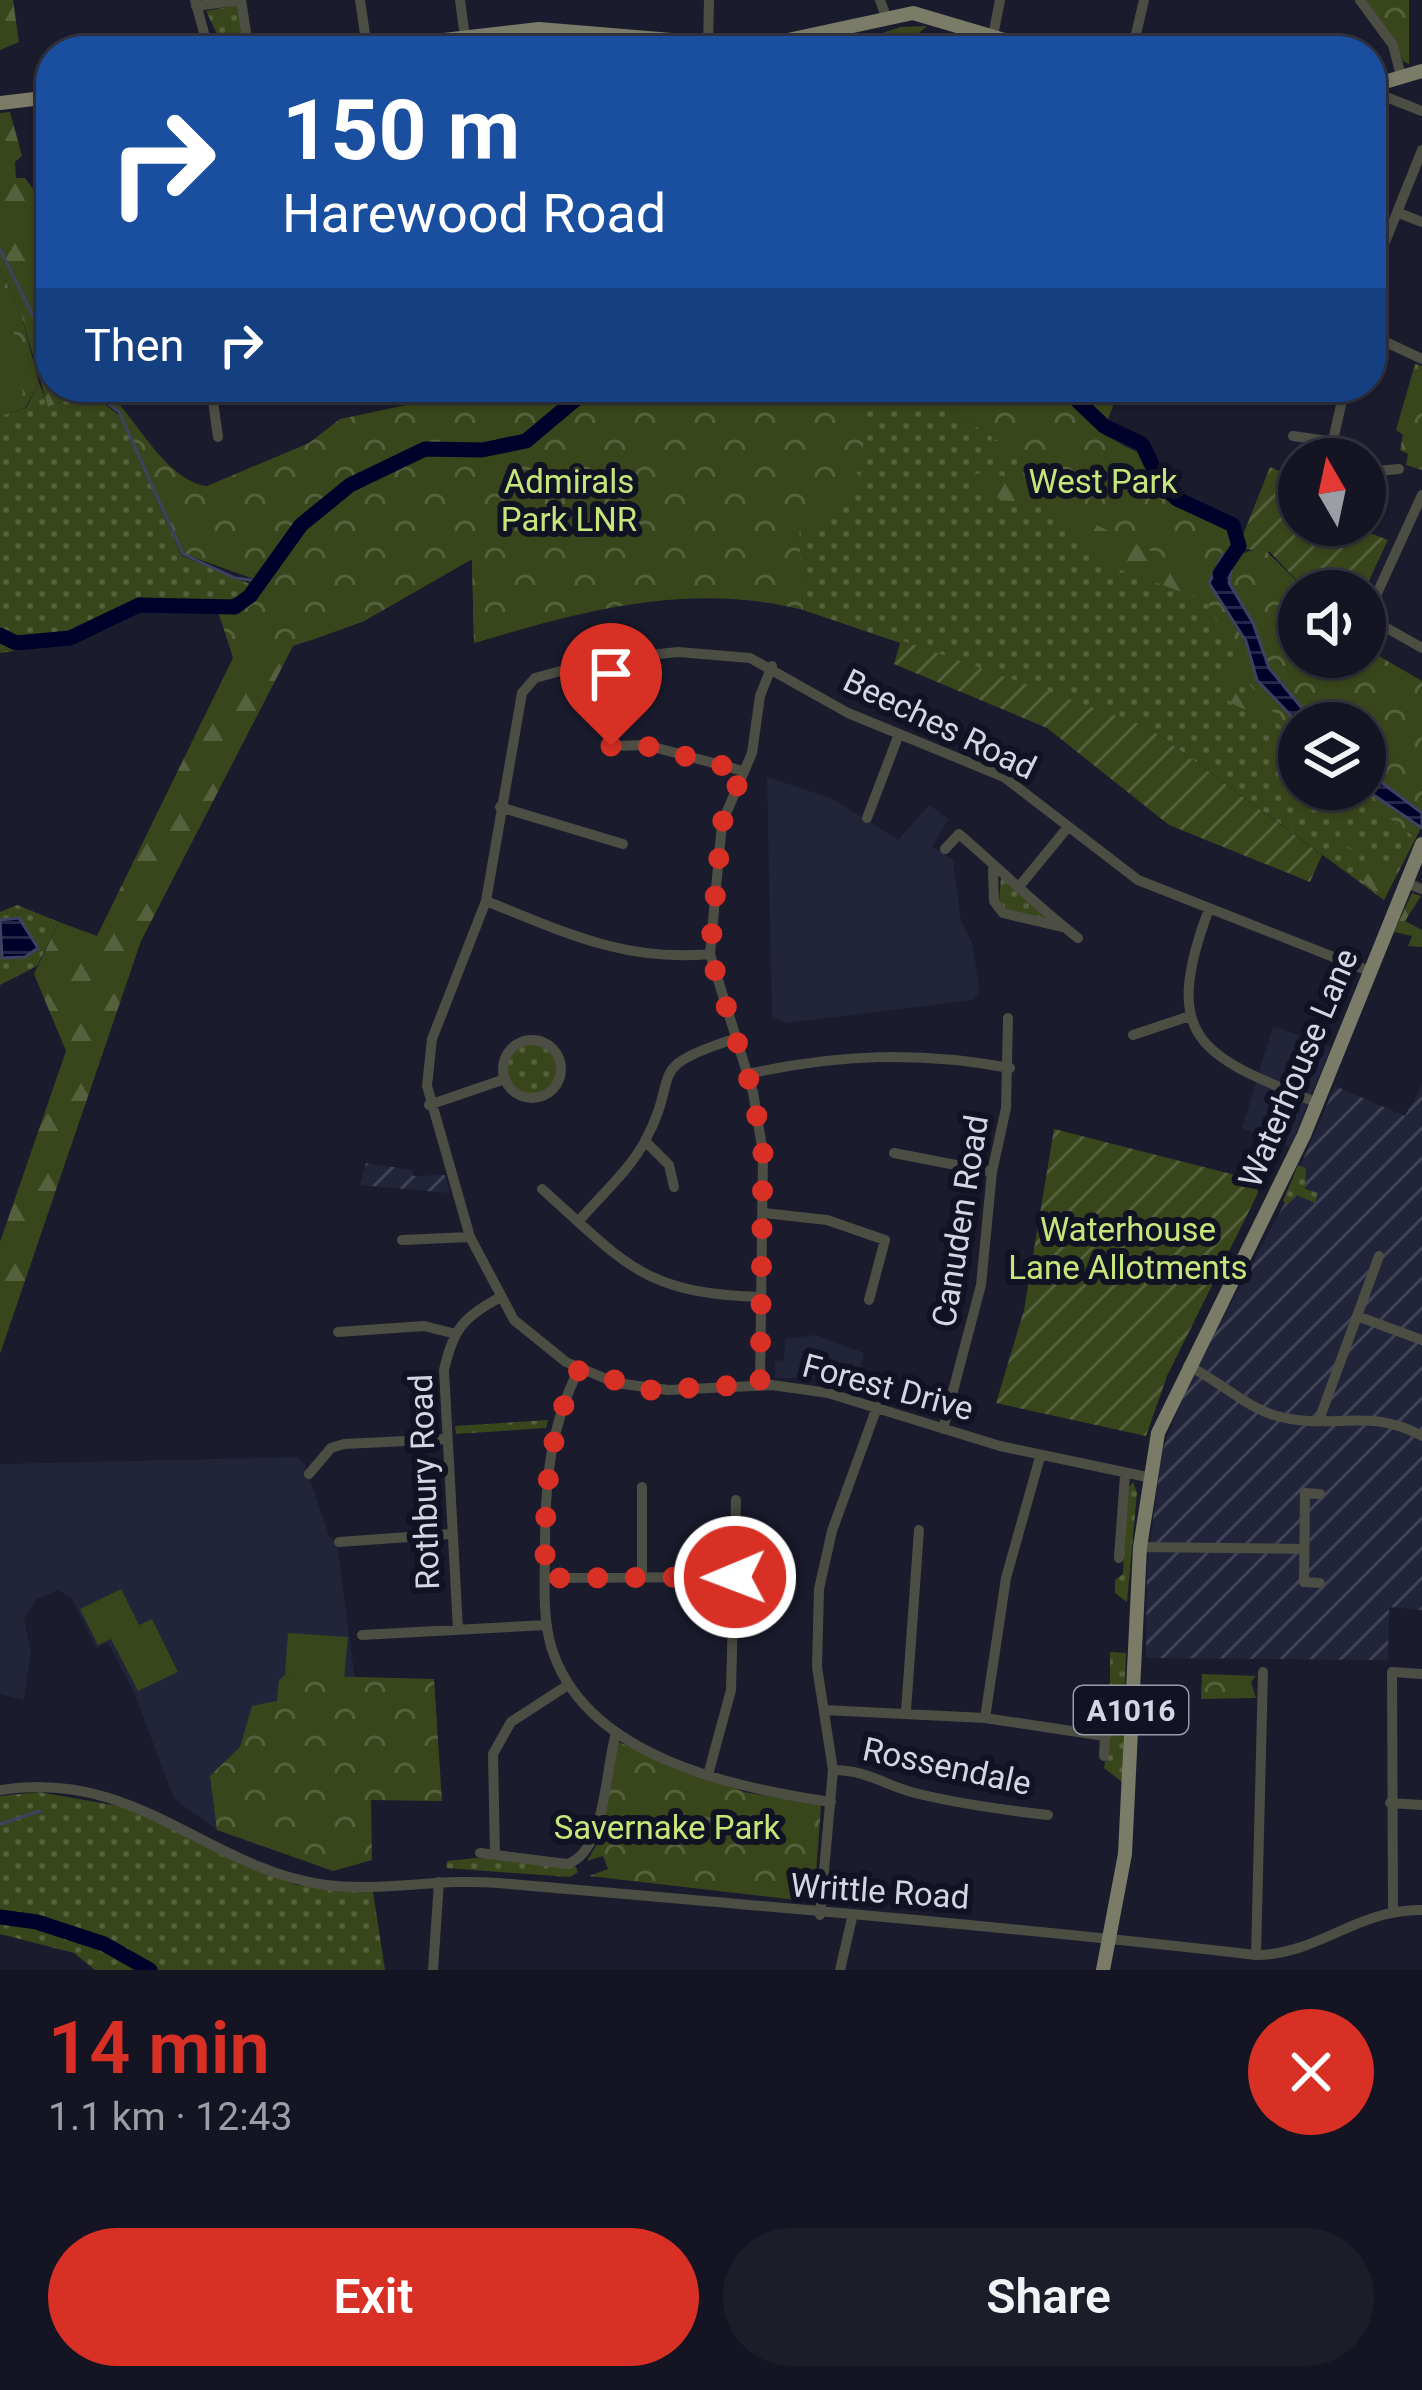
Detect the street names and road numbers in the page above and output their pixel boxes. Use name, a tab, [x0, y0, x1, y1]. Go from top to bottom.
street label: Beeches Road	[837, 661, 1043, 787]
street label: Waterhouse Lane	[1230, 943, 1366, 1193]
street label: Canuden Road	[924, 1112, 996, 1330]
street label: Forest Drive	[798, 1345, 978, 1429]
street label: Rothbury Road	[401, 1373, 447, 1591]
road number: A1016	[1074, 1686, 1188, 1734]
street label: Rossendale	[859, 1729, 1035, 1803]
street label: Writtle Road	[789, 1865, 971, 1917]

